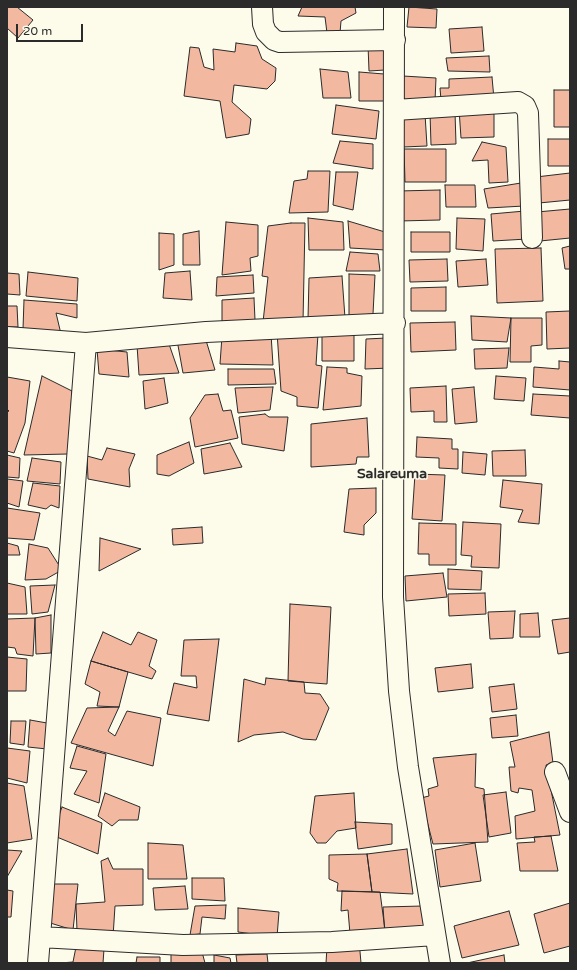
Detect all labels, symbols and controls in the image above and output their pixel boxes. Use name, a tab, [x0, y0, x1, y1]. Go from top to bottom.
scale bar	[18, 16, 85, 42]
text: 20 m	[23, 24, 52, 38]
district label: Salareuma	[357, 466, 427, 482]

